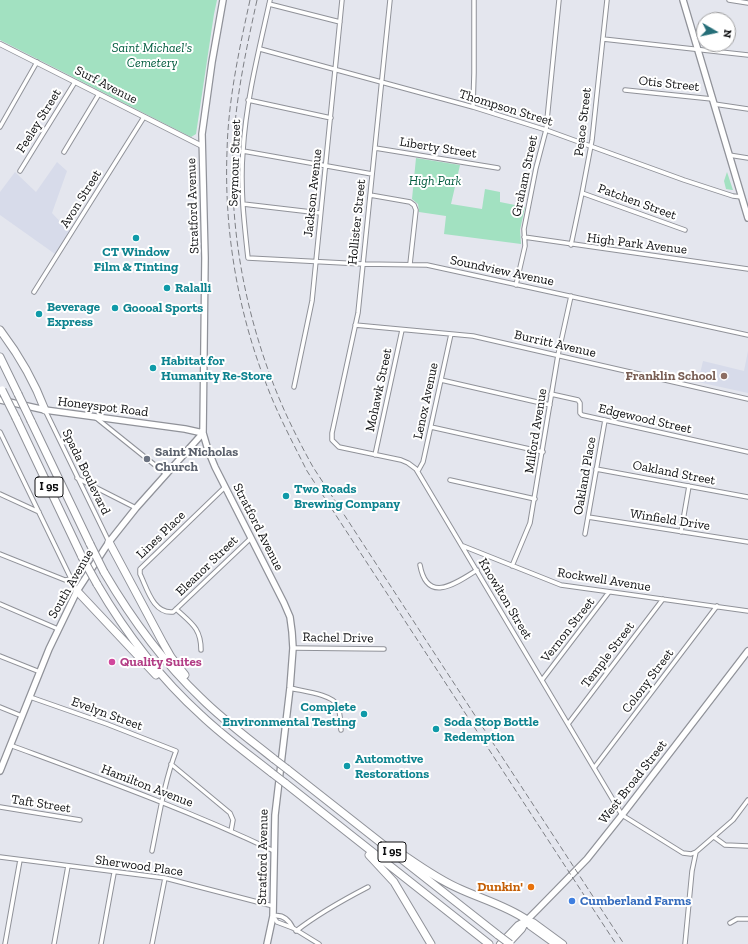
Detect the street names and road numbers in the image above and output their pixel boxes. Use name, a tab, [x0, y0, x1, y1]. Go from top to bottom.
street label: Surf Avenue	[72, 63, 140, 107]
street label: Otis Street	[638, 73, 700, 95]
street label: Feeley Street	[13, 86, 65, 156]
street label: Thompson Street	[457, 86, 555, 130]
street label: Peace Street	[571, 87, 595, 157]
street label: Seymour Street	[226, 119, 244, 207]
street label: Liberty Street	[398, 134, 478, 162]
street label: Graham Street	[509, 134, 541, 218]
street label: Jackson Avenue	[301, 148, 325, 238]
street label: Stratford Avenue	[184, 158, 202, 254]
street label: Avon Street	[57, 167, 105, 231]
street label: Hollister Street	[345, 178, 369, 266]
street label: Patchen Street	[596, 181, 678, 223]
street label: High Park Avenue	[586, 230, 688, 258]
street label: Soundview Avenue	[449, 252, 555, 290]
street label: Burritt Avenue	[513, 327, 597, 361]
street label: Mohawk Street	[363, 347, 395, 433]
street label: Lenox Avenue	[410, 361, 442, 441]
street label: Milford Avenue	[522, 387, 550, 475]
street label: Honeyspot Road	[57, 394, 149, 420]
street label: Edgewood Street	[597, 401, 693, 437]
street label: Spada Boulevard	[59, 427, 113, 517]
street label: Oakland Place	[570, 436, 600, 516]
street label: Oakland Street	[631, 457, 717, 489]
road number: I 95	[35, 477, 63, 497]
street label: Stratford Avenue	[229, 481, 287, 573]
street label: Winfield Drive	[629, 506, 711, 534]
street label: Lines Place	[133, 508, 189, 562]
street label: Eleanor Street	[173, 533, 241, 599]
street label: South Avenue	[45, 547, 97, 621]
street label: Knowlton Street	[475, 556, 535, 642]
street label: Rockwell Avenue	[556, 565, 652, 595]
street label: Vernon Street	[538, 595, 598, 665]
street label: Temple Street	[578, 619, 638, 691]
street label: Rachel Drive	[303, 630, 373, 646]
street label: Colony Street	[619, 646, 677, 716]
street label: Evelyn Street	[69, 694, 145, 734]
street label: West Broad Street	[596, 737, 670, 827]
street label: Hamilton Avenue	[99, 761, 195, 811]
street label: Taft Street	[10, 792, 72, 816]
street label: Stratford Avenue	[254, 809, 272, 905]
road number: I 95	[378, 842, 406, 862]
street label: Sherwood Place	[94, 852, 184, 880]

